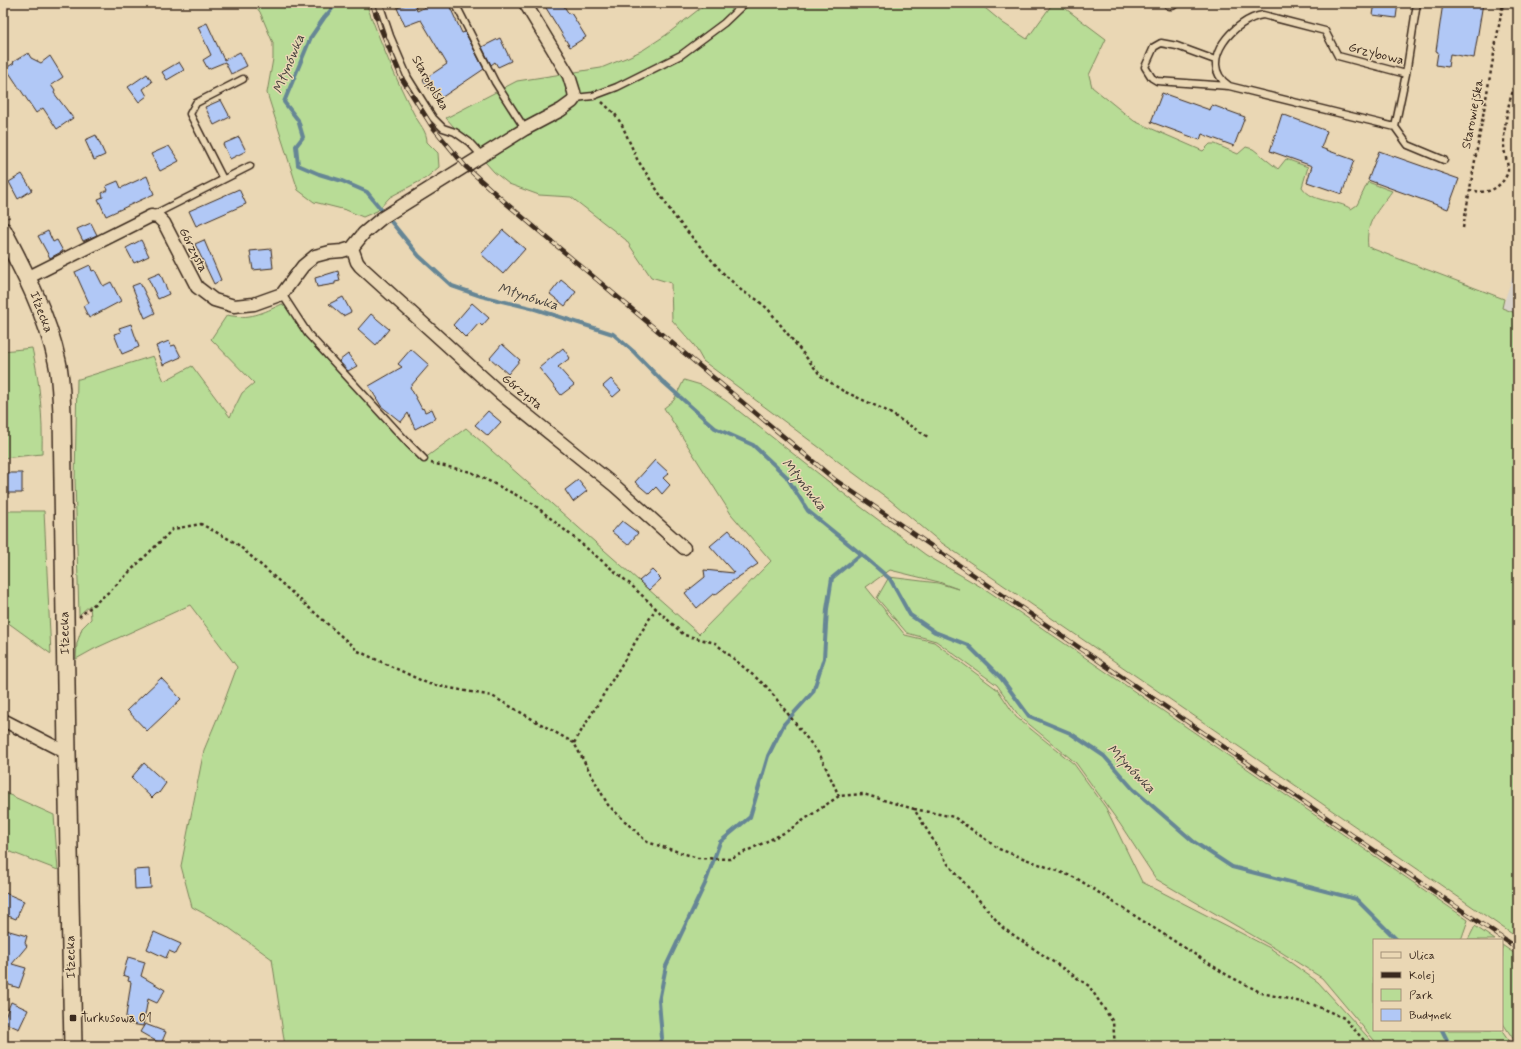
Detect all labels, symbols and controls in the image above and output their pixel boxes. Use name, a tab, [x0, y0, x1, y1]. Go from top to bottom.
water label: Młynówka	[269, 32, 309, 96]
street label: Grzybowa	[1346, 39, 1406, 69]
street label: Staropolska	[407, 52, 453, 114]
street label: Starowiejska	[1458, 77, 1488, 151]
street label: Górzysta	[175, 225, 212, 276]
water label: Młynówka	[496, 279, 560, 315]
street label: Iłżecka	[25, 289, 57, 335]
street label: Górzysta	[498, 370, 546, 414]
water label: Młynówka	[777, 455, 831, 515]
street label: Iłżecka	[56, 611, 74, 655]
water label: Młynówka	[1103, 741, 1159, 797]
street label: Iłżecka	[62, 935, 80, 979]
legend	[1373, 939, 1503, 1031]
text: Ulica	[1409, 948, 1435, 964]
text: Kolej	[1409, 968, 1435, 984]
text: Park	[1409, 988, 1433, 1004]
text: Budynek	[1409, 1008, 1452, 1024]
place label: Turkusowa 01	[81, 1010, 152, 1027]
marker: Turkusowa 01	[68, 1013, 78, 1023]

